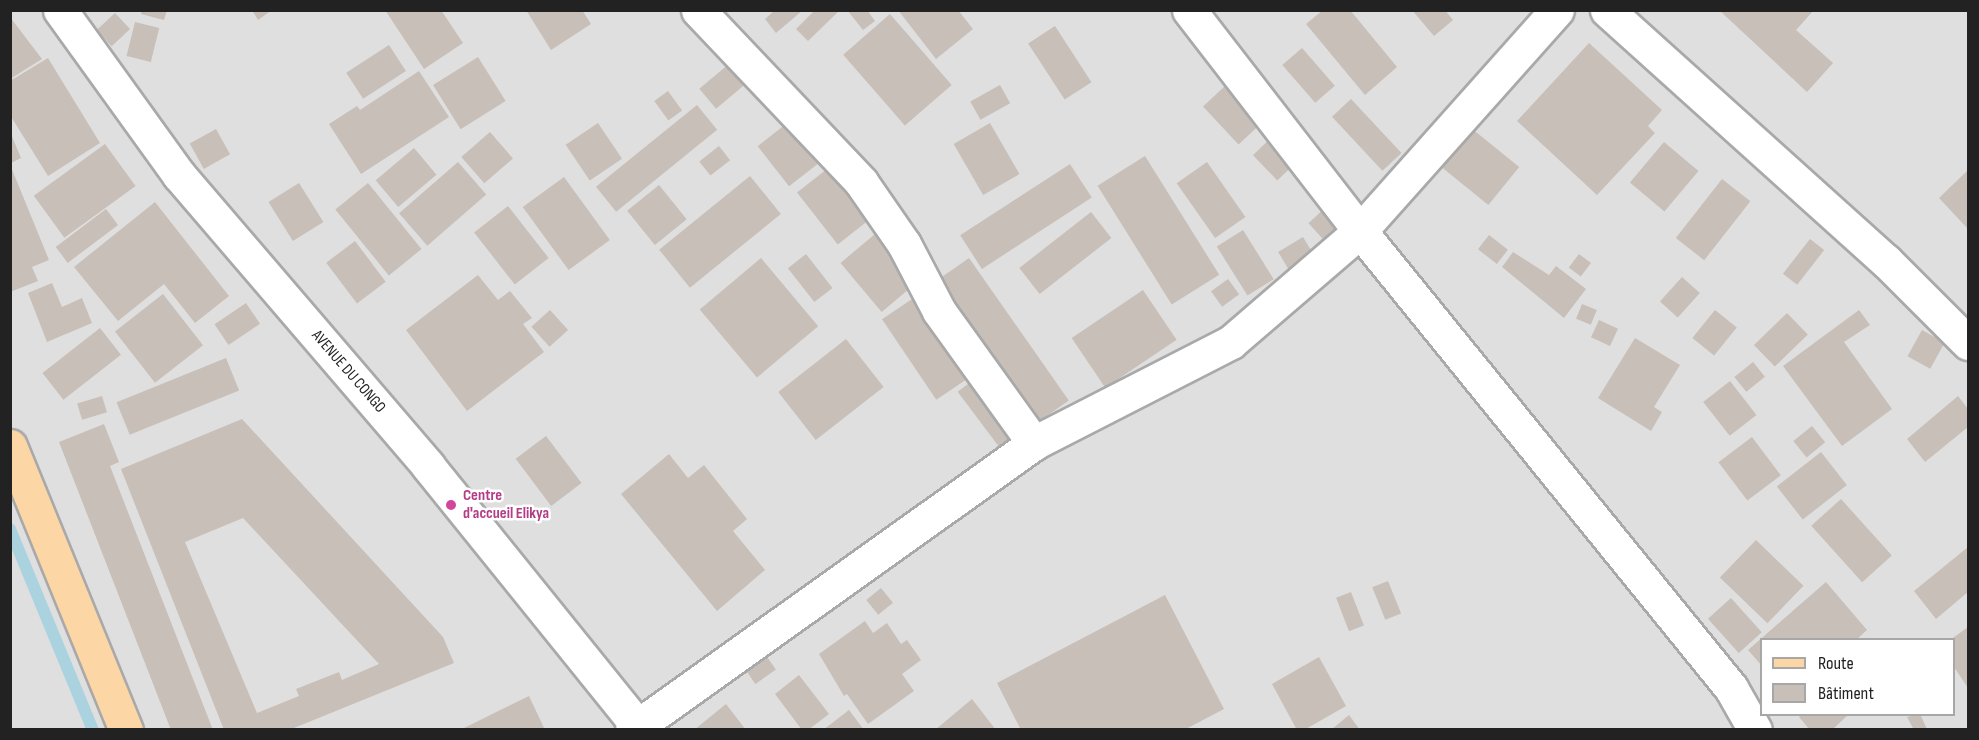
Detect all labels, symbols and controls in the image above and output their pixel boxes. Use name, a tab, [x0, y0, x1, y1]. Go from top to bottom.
street label: AVENUE DU CONGO	[307, 327, 389, 417]
place label: Centre d'accueil Elikya	[463, 486, 549, 524]
marker: Centre d'accueil Elikya	[444, 498, 458, 512]
legend	[1760, 638, 1955, 716]
text: Route	[1818, 653, 1854, 674]
text: Bâtiment	[1818, 683, 1874, 704]

